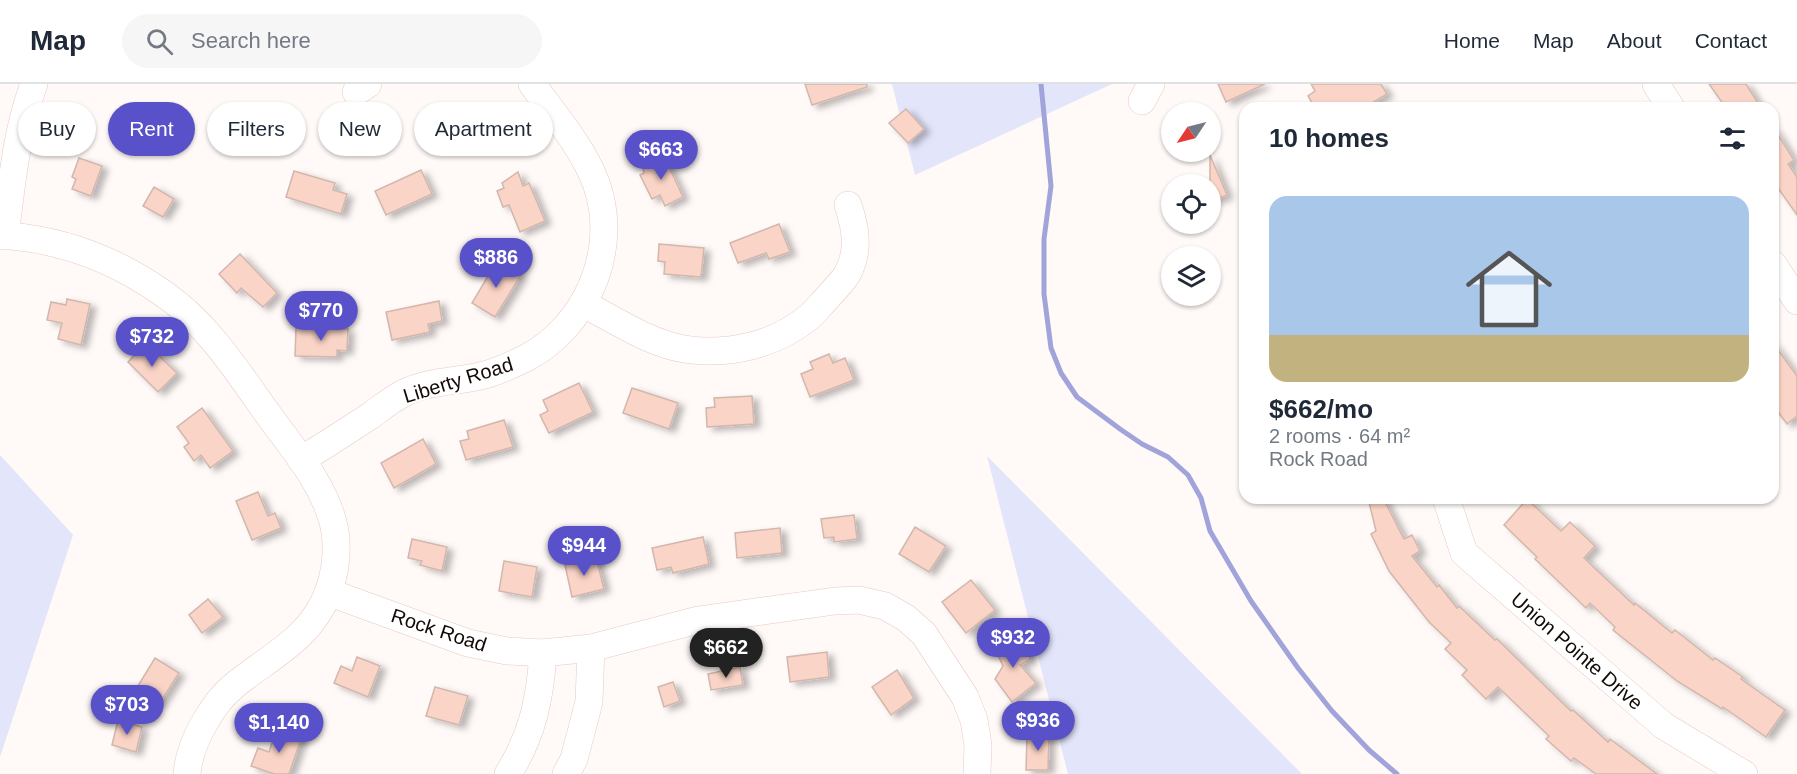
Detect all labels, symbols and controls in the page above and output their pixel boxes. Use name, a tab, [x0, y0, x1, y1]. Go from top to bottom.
search box	[122, 14, 542, 68]
text: Map	[30, 25, 86, 56]
icon: search	[143, 25, 176, 58]
text: Search here	[191, 28, 311, 53]
text: Home	[1444, 29, 1500, 52]
text: Map	[1533, 29, 1574, 52]
text: About	[1607, 29, 1662, 52]
text: Contact	[1695, 29, 1767, 52]
chip: Buy	[18, 102, 96, 156]
chip: Rent	[108, 102, 195, 156]
chip: Filters	[207, 102, 306, 156]
chip: New	[318, 102, 402, 156]
chip: Apartment	[414, 102, 553, 156]
north arrow	[1161, 102, 1221, 162]
map controls	[1161, 102, 1221, 306]
icon: filters	[1716, 122, 1749, 155]
text: 10 homes	[1269, 123, 1389, 153]
pin: $663	[625, 130, 697, 181]
text: $663	[639, 138, 683, 160]
button: locate	[1161, 174, 1221, 234]
icon: home	[1455, 235, 1563, 343]
pin: $886	[460, 238, 532, 289]
text: $886	[474, 246, 518, 268]
button: layers	[1161, 246, 1221, 306]
pin: $770	[285, 291, 357, 342]
text: $770	[299, 299, 343, 321]
pin: $732	[116, 317, 188, 368]
text: $732	[130, 325, 174, 347]
street label: Liberty Road	[401, 353, 515, 407]
text: $662/mo	[1269, 394, 1373, 424]
text: 2 rooms · 64 m²	[1269, 425, 1410, 447]
text: Rock Road	[1269, 448, 1368, 470]
pin: $944	[548, 526, 620, 577]
text: $944	[562, 534, 606, 556]
street label: Union Pointe Drive	[1507, 588, 1647, 714]
street label: Rock Road	[389, 604, 489, 656]
pin: $932	[977, 618, 1049, 669]
text: $932	[991, 626, 1035, 648]
pin: $662	[690, 628, 762, 679]
text: $662	[704, 636, 748, 658]
pin: $703	[91, 685, 163, 736]
text: $703	[105, 693, 149, 715]
pin: $936	[1002, 701, 1074, 752]
pin: $1,140	[230, 703, 328, 754]
text: $936	[1016, 709, 1060, 731]
text: $1,140	[248, 711, 310, 733]

